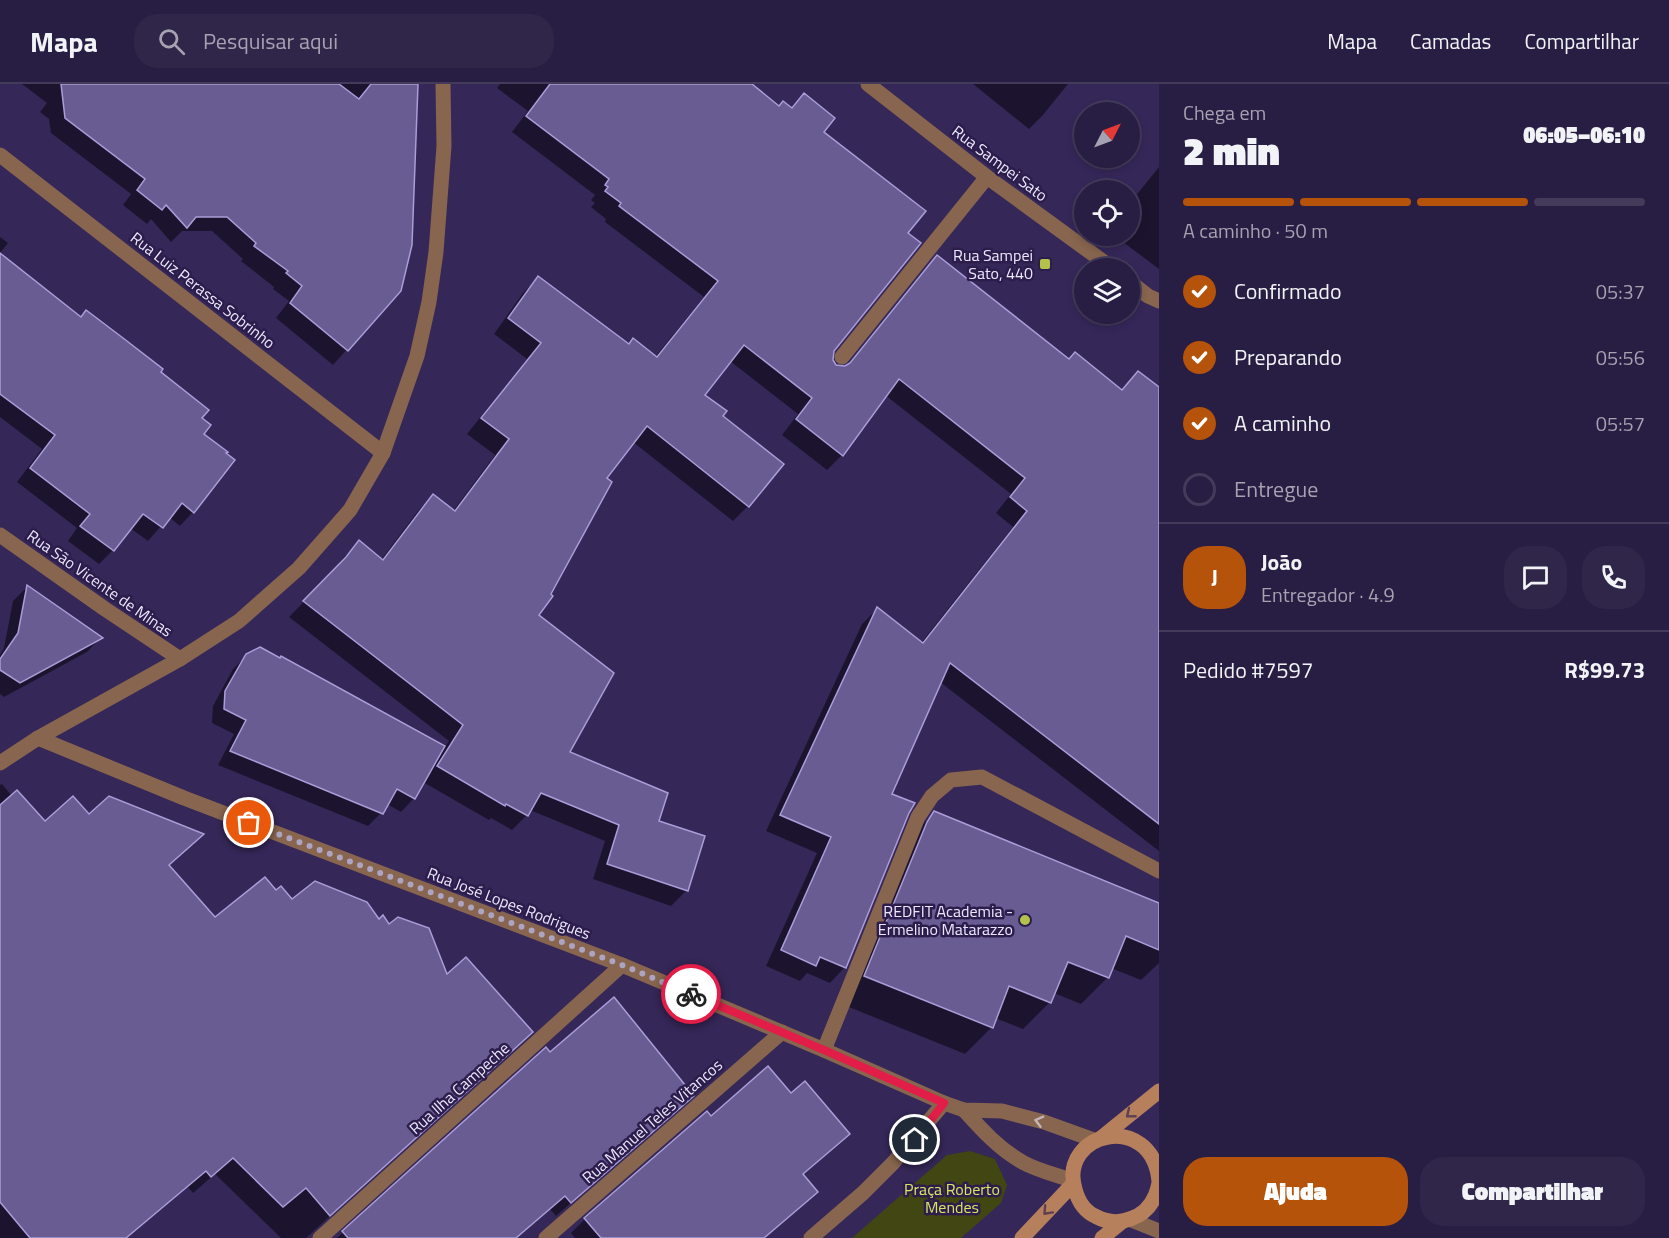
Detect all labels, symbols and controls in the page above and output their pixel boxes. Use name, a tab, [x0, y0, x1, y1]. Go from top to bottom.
search box	[134, 14, 554, 68]
text: Mapa	[30, 20, 98, 63]
text: Pesquisar aqui	[203, 24, 338, 58]
icon: search	[155, 25, 188, 58]
text: Mapa	[1327, 25, 1377, 57]
text: Camadas	[1410, 25, 1491, 57]
text: Compartilhar	[1524, 25, 1639, 57]
text: Chega em	[1183, 97, 1266, 128]
north arrow	[1074, 102, 1140, 168]
map controls	[1074, 102, 1140, 324]
text: 06:05–06:10	[1523, 118, 1645, 152]
street label: Rua Sampei Sato	[947, 119, 1053, 207]
text: 2 min	[1183, 121, 1280, 180]
button: locate	[1074, 180, 1140, 246]
text: A caminho · 50 m	[1183, 215, 1328, 246]
street label: Rua Luiz Perassa Sobrinho	[126, 226, 280, 354]
place label: Rua Sampei Sato, 440	[953, 243, 1033, 285]
marker: Rua Sampei Sato, 440	[1038, 257, 1052, 271]
button: layers	[1074, 258, 1140, 324]
text: Confirmado	[1234, 274, 1342, 308]
icon: check	[1183, 275, 1216, 308]
text: 05:37	[1596, 276, 1645, 307]
text: Preparando	[1234, 340, 1342, 374]
icon: check	[1183, 341, 1216, 374]
text: 05:56	[1596, 342, 1645, 373]
text: A caminho	[1234, 406, 1331, 440]
icon: check	[1183, 407, 1216, 440]
text: 05:57	[1596, 408, 1645, 439]
text: Entregue	[1234, 472, 1318, 506]
street label: Rua São Vicente de Minas	[22, 524, 178, 642]
text: João	[1261, 545, 1302, 579]
button: chat	[1504, 546, 1567, 609]
button: phone	[1582, 546, 1645, 609]
text: J	[1211, 560, 1218, 594]
text: Entregador · 4.9	[1261, 579, 1395, 610]
text: Pedido #7597	[1183, 653, 1313, 687]
text: R$99.73	[1564, 653, 1645, 687]
pin	[223, 797, 274, 848]
icon: bag	[232, 806, 265, 839]
street label: Rua José Lopes Rodrigues	[424, 861, 594, 945]
place label: REDFIT Academia - Ermelino Matarazzo	[878, 899, 1013, 941]
marker: REDFIT Academia - Ermelino Matarazzo	[1018, 913, 1032, 927]
courier	[661, 964, 721, 1024]
icon: bike	[675, 978, 708, 1011]
street label: Rua Ilha Campeche	[403, 1036, 515, 1140]
street label: Rua Manuel Teles Vitancos	[576, 1053, 728, 1189]
one-way arrow	[1126, 1107, 1137, 1118]
pin	[889, 1114, 940, 1165]
one-way arrow	[1034, 1116, 1045, 1128]
icon: home	[898, 1123, 931, 1156]
button: Ajuda	[1183, 1157, 1408, 1226]
button: Compartilhar	[1420, 1157, 1645, 1226]
park label: Praça Roberto Mendes	[904, 1177, 1000, 1219]
one-way arrow	[1044, 1204, 1055, 1215]

